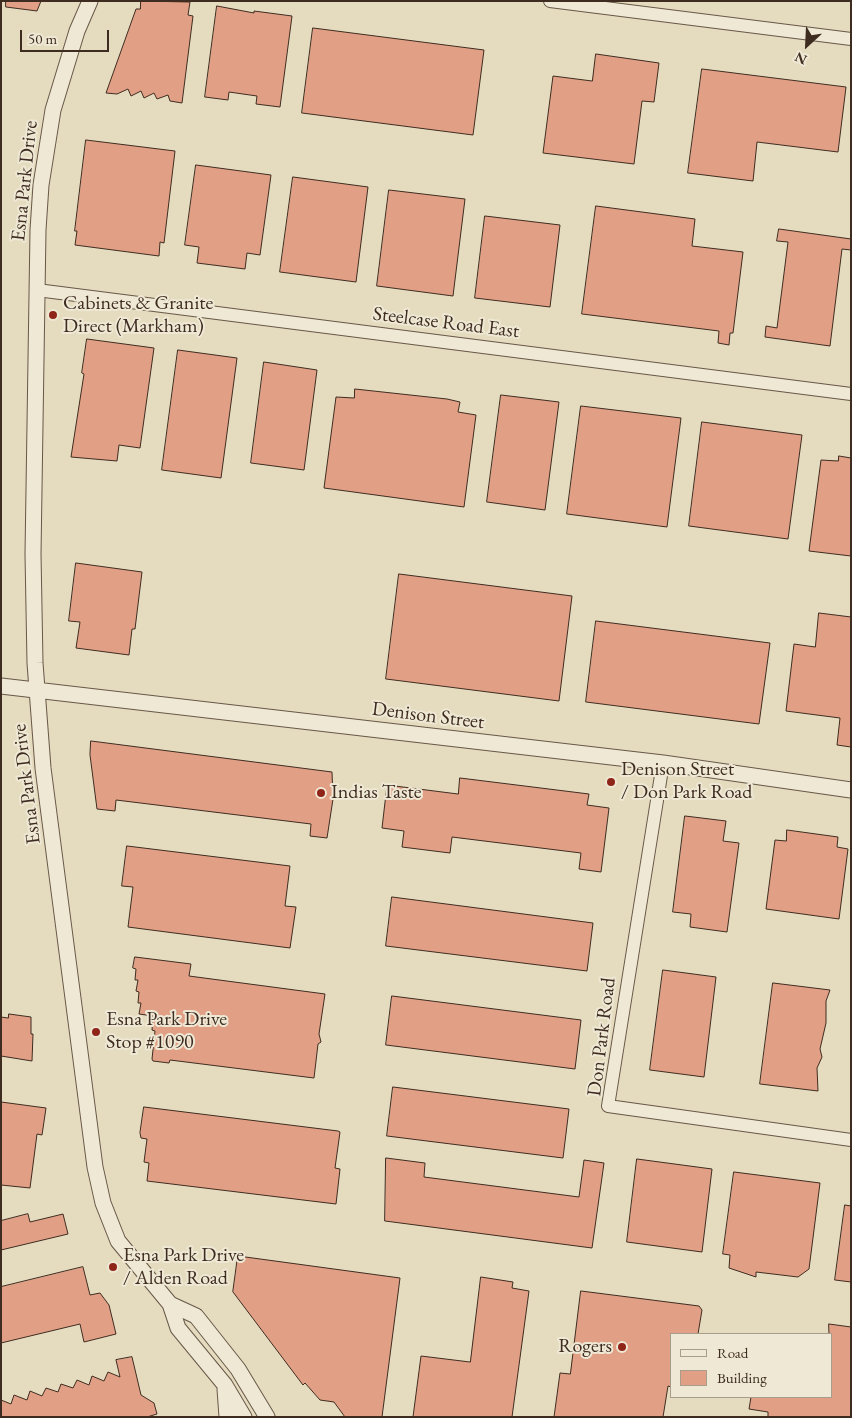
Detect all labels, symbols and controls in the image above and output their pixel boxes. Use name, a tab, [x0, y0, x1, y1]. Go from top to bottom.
scale bar	[22, 20, 111, 52]
north arrow	[782, 20, 832, 70]
text: 50 m	[28, 29, 57, 48]
text: N	[792, 48, 810, 69]
street label: Esna Park Drive	[7, 120, 43, 242]
place label: Cabinets & Granite Direct (Markham)	[63, 292, 213, 339]
street label: Steelcase Road East	[371, 302, 521, 344]
marker: Cabinets & Granite Direct (Markham)	[47, 309, 59, 321]
street label: Denison Street	[370, 697, 486, 735]
street label: Esna Park Drive	[8, 722, 46, 846]
place label: Denison Street / Don Park Road	[621, 758, 752, 805]
marker: Denison Street / Don Park Road	[605, 776, 617, 788]
place label: Indias Taste	[331, 781, 422, 805]
marker: Indias Taste	[315, 787, 327, 799]
street label: Don Park Road	[583, 976, 621, 1098]
place label: Esna Park Drive Stop #1090	[106, 1008, 227, 1055]
marker: Esna Park Drive Stop #1090	[90, 1026, 102, 1038]
place label: Esna Park Drive / Alden Road	[123, 1244, 244, 1291]
marker: Esna Park Drive / Alden Road	[107, 1261, 119, 1273]
legend	[670, 1333, 832, 1398]
place label: Rogers	[558, 1335, 612, 1359]
marker: Rogers	[616, 1341, 628, 1353]
text: Road	[717, 1343, 748, 1362]
text: Building	[717, 1368, 767, 1387]

